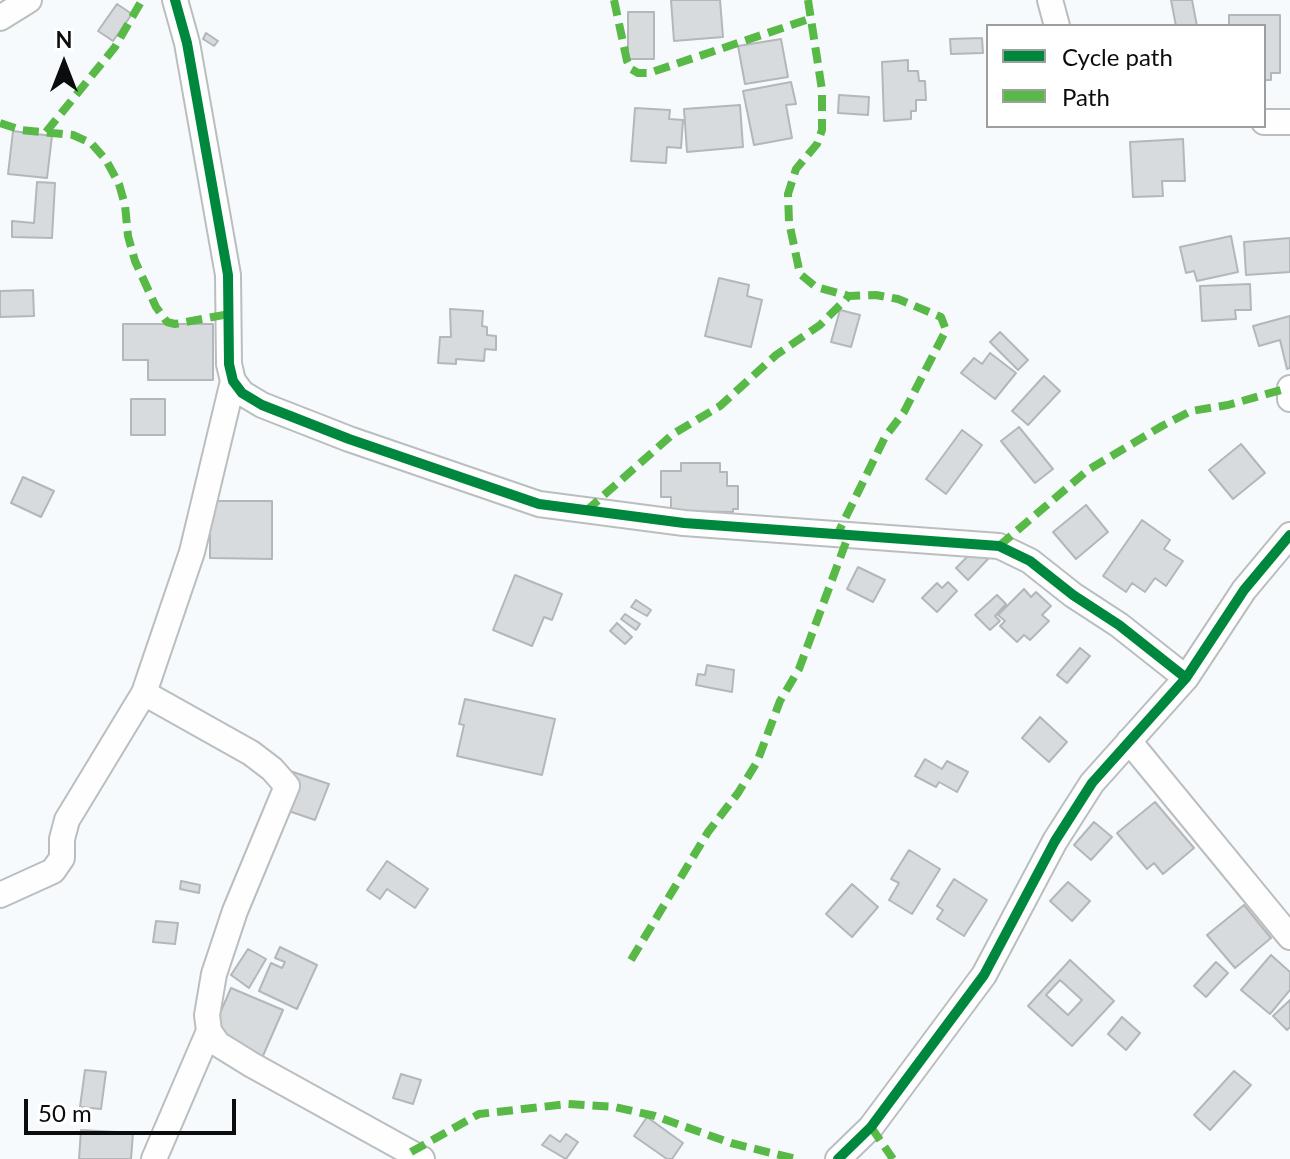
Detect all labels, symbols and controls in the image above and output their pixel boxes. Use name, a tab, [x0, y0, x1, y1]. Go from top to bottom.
north arrow	[24, 24, 104, 104]
legend	[986, 24, 1266, 128]
text: N	[56, 26, 72, 53]
text: Cycle path	[1062, 42, 1173, 71]
text: Path	[1062, 82, 1110, 111]
scale bar	[28, 1083, 240, 1133]
text: 50 m	[38, 1098, 92, 1127]

